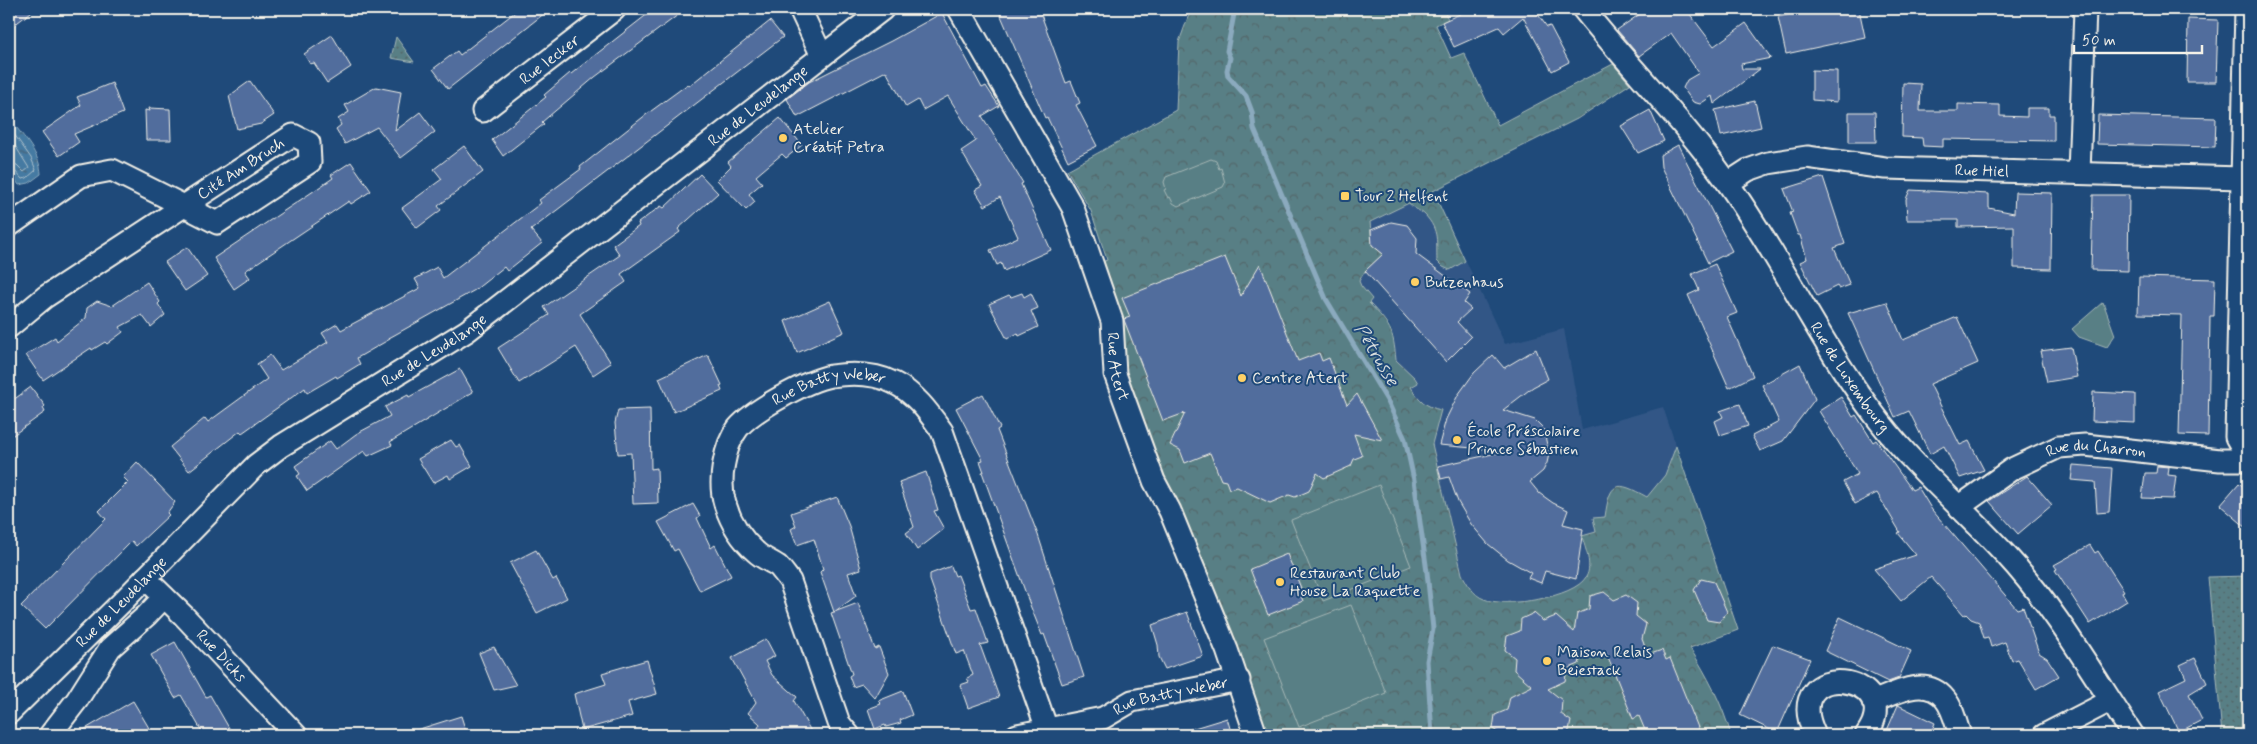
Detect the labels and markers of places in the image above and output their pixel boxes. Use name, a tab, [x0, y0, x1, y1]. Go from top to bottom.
place label: Atelier Créatif Petra	[793, 119, 885, 158]
marker: Atelier Créatif Petra	[777, 132, 789, 144]
place label: Tour 2 Helfent	[1355, 186, 1448, 207]
marker: Tour 2 Helfent	[1339, 190, 1351, 202]
place label: Butzenhaus	[1425, 272, 1503, 293]
marker: Butzenhaus	[1409, 276, 1421, 288]
place label: Centre Atert	[1252, 368, 1348, 389]
marker: Centre Atert	[1236, 372, 1248, 384]
place label: École Préscolaire Prince Sébastien	[1467, 421, 1580, 460]
marker: École Préscolaire Prince Sébastien	[1451, 434, 1463, 446]
place label: Restaurant Club House La Raquette	[1290, 563, 1421, 602]
marker: Restaurant Club House La Raquette	[1274, 576, 1286, 588]
place label: Maison Relais Beiestack	[1557, 642, 1652, 681]
marker: Maison Relais Beiestack	[1541, 655, 1553, 667]

